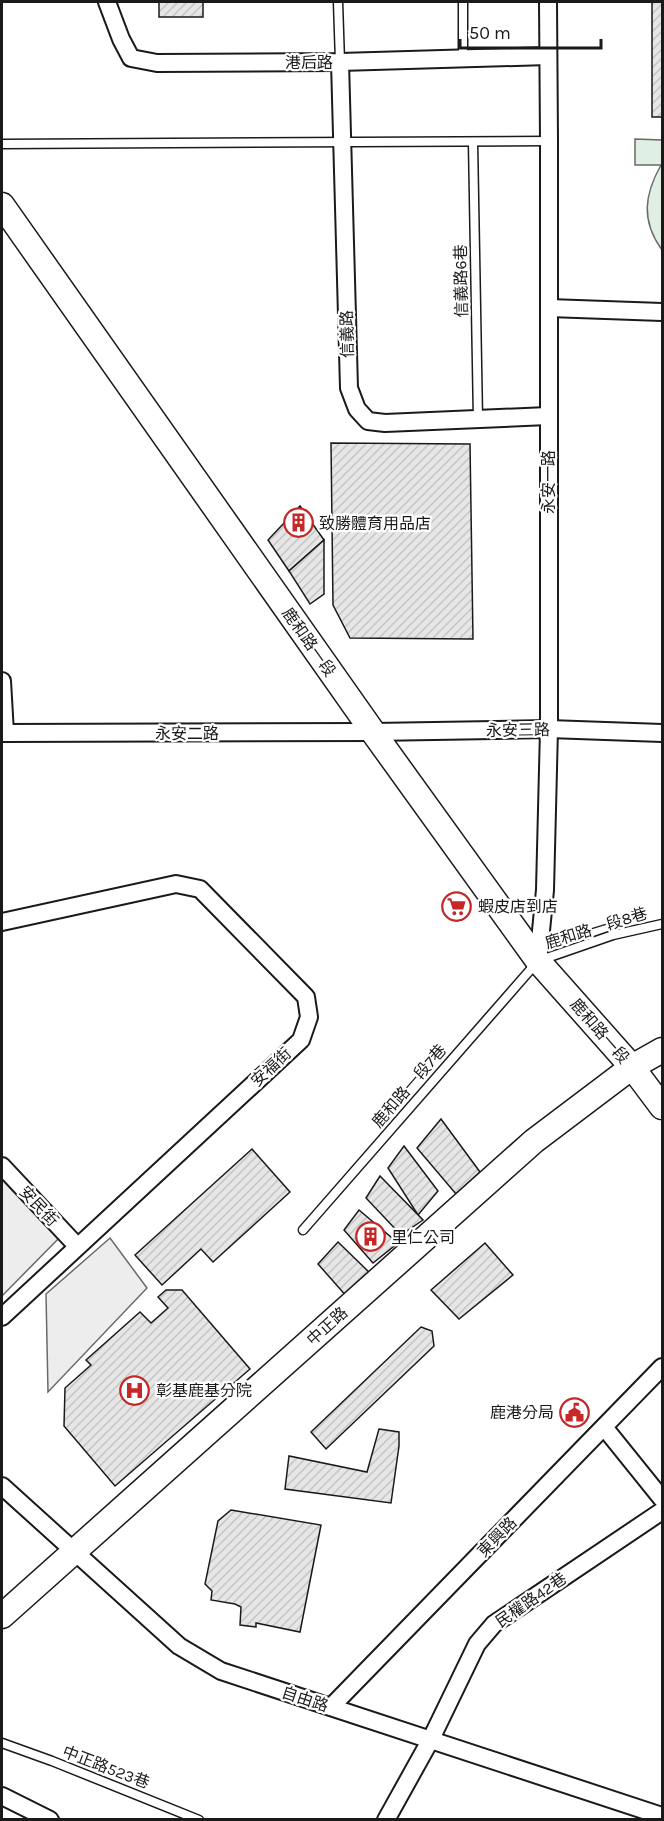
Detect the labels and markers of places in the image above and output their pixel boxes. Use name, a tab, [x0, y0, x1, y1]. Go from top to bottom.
building icon: 致勝體育用品店	[282, 507, 314, 539]
place label: 致勝體育用品店	[319, 514, 431, 533]
supermarket icon: 蝦皮店到店	[441, 890, 473, 922]
place label: 蝦皮店到店	[478, 897, 558, 916]
building icon: 里仁公司	[354, 1221, 386, 1253]
place label: 里仁公司	[391, 1228, 455, 1247]
hospital icon: 彰基鹿基分院	[119, 1374, 151, 1406]
place label: 彰基鹿基分院	[156, 1381, 252, 1400]
public building icon: 鹿港分局	[559, 1396, 591, 1428]
place label: 鹿港分局	[490, 1403, 554, 1422]

